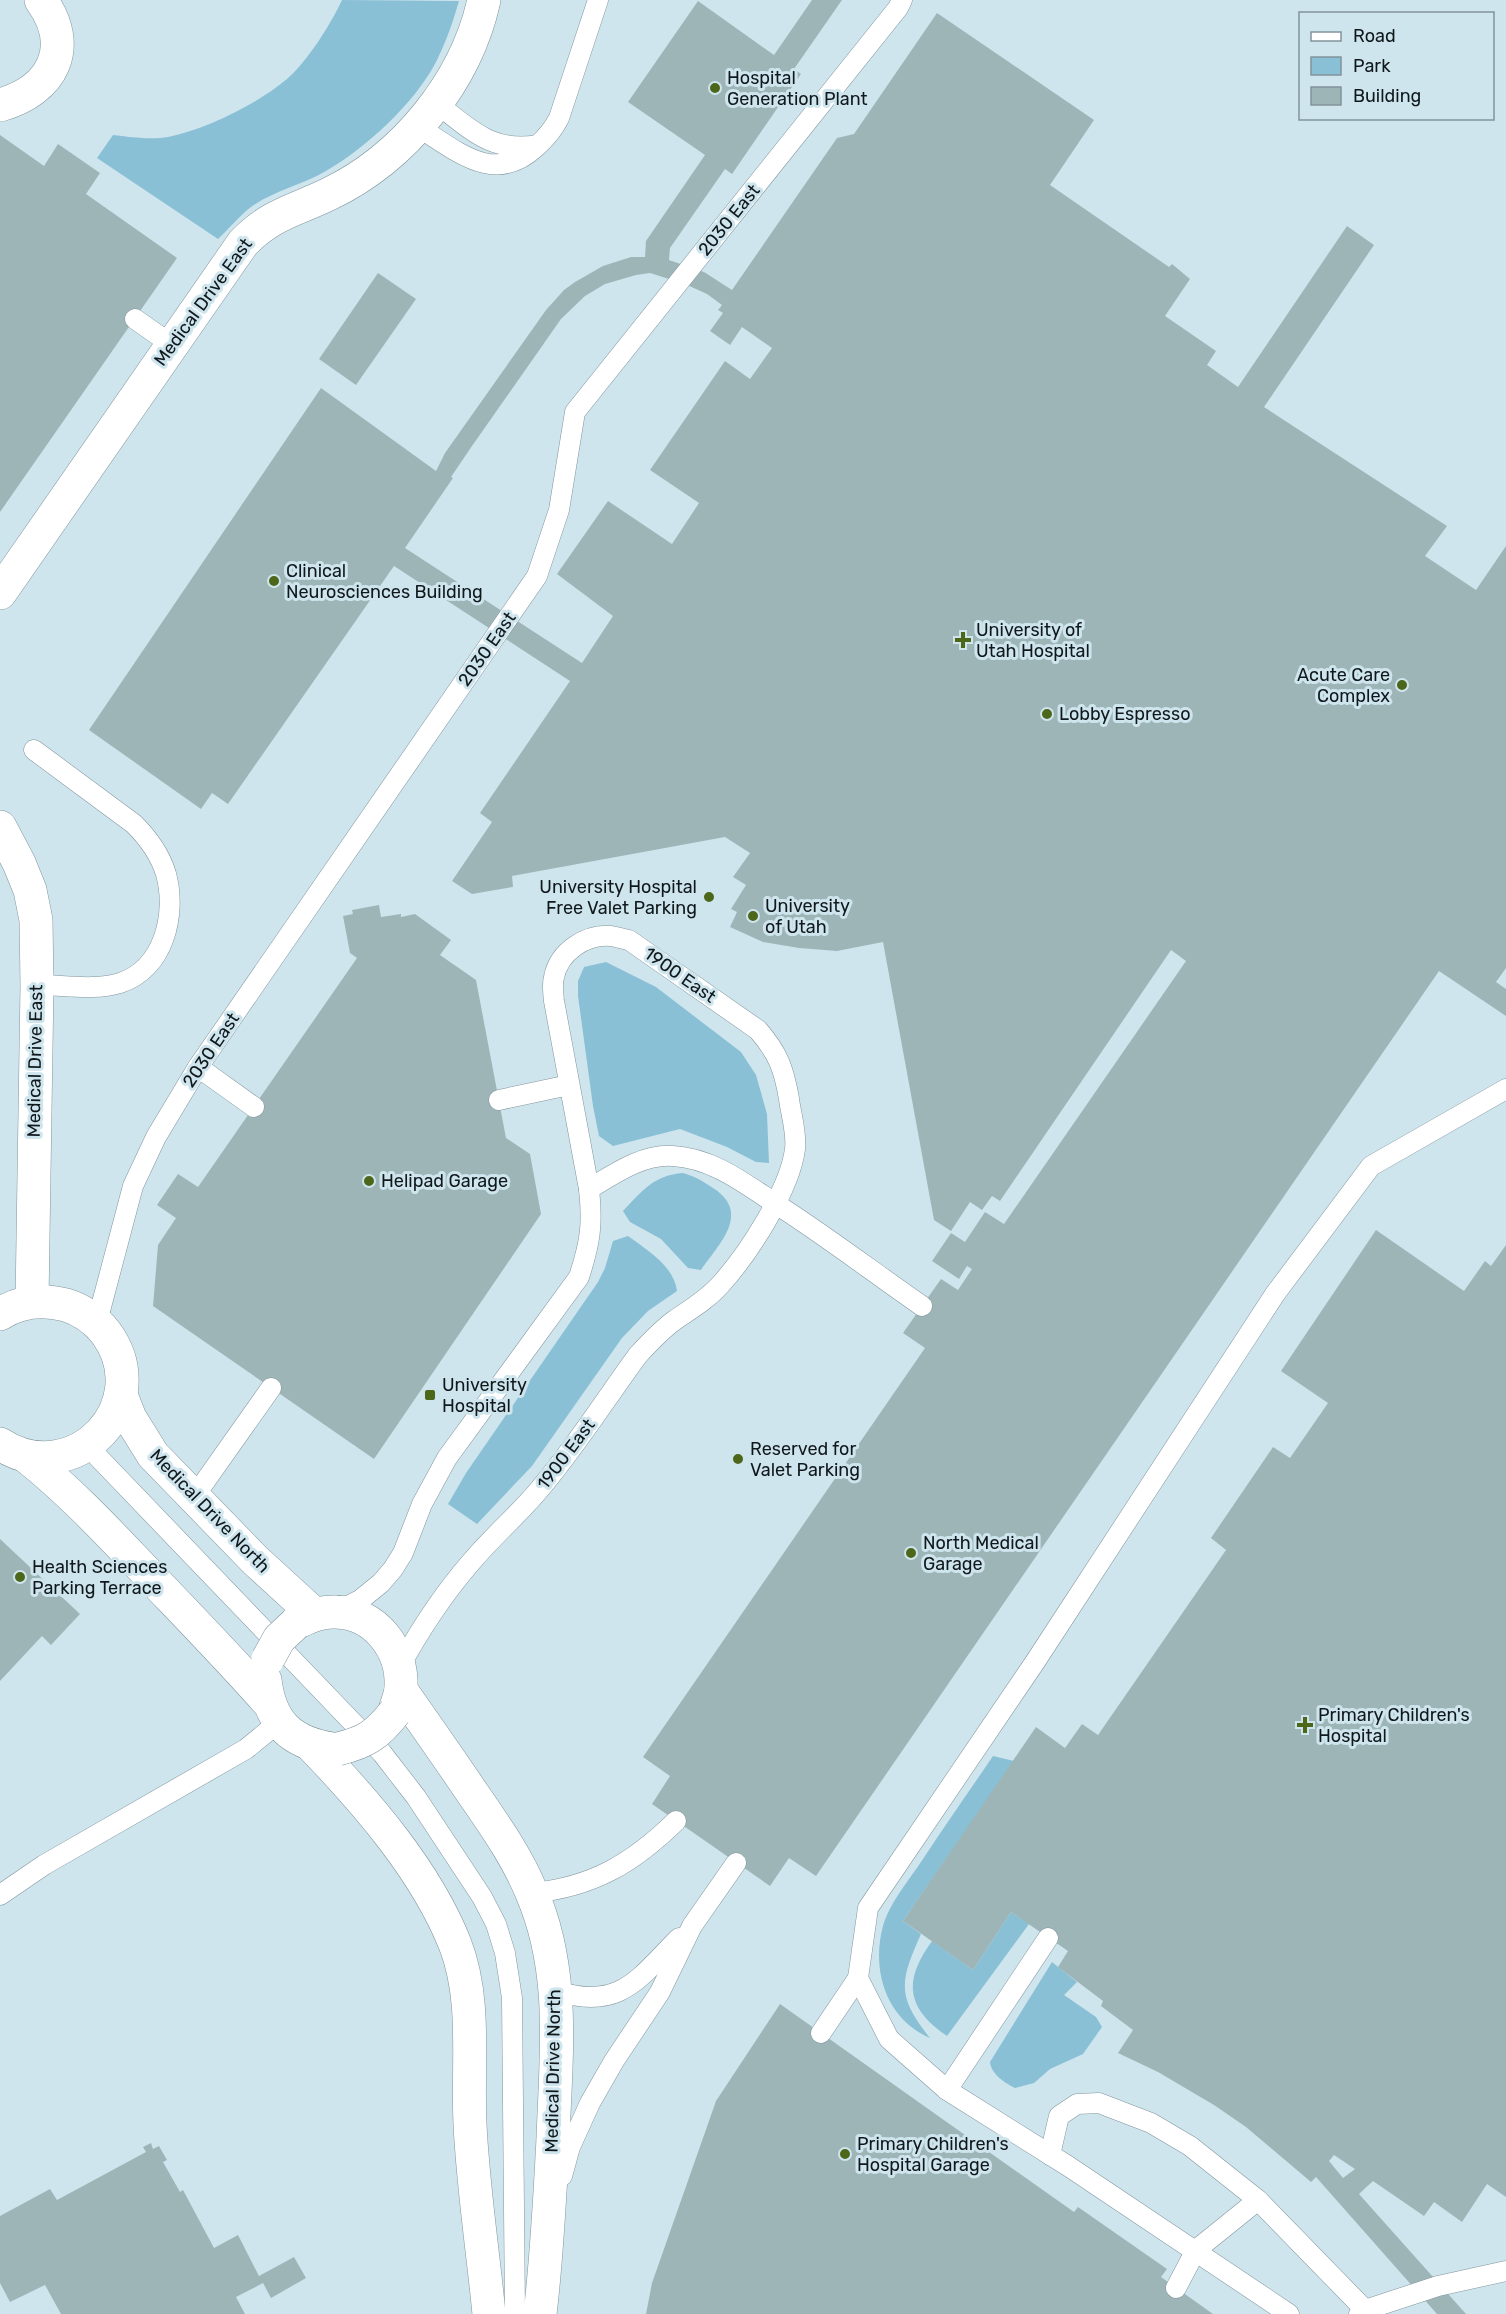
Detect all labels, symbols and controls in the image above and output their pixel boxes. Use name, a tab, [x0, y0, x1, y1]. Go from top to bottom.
legend	[1299, 12, 1494, 120]
text: Road	[1353, 25, 1396, 47]
text: Park	[1353, 55, 1391, 77]
place label: Hospital Generation Plant	[727, 67, 868, 110]
marker: Hospital Generation Plant	[708, 81, 722, 95]
text: Building	[1353, 85, 1421, 107]
street label: 2030 East	[693, 180, 765, 260]
street label: Medical Drive East	[149, 234, 257, 370]
place label: Clinical Neurosciences Building	[286, 560, 483, 603]
marker: Clinical Neurosciences Building	[267, 574, 281, 588]
street label: 2030 East	[453, 608, 521, 690]
place label: University of Utah Hospital	[976, 619, 1090, 662]
marker: University of Utah Hospital	[954, 631, 972, 649]
place label: Acute Care Complex	[1297, 664, 1390, 707]
marker: Acute Care Complex	[1395, 678, 1409, 692]
place label: Lobby Espresso	[1059, 703, 1190, 725]
marker: Lobby Espresso	[1040, 707, 1054, 721]
place label: University Hospital Free Valet Parking	[539, 876, 697, 919]
marker: University Hospital Free Valet Parking	[702, 890, 716, 904]
place label: University of Utah	[765, 895, 850, 938]
marker: University of Utah	[746, 909, 760, 923]
street label: 1900 East	[640, 942, 720, 1008]
street label: Medical Drive East	[23, 984, 47, 1138]
street label: 2030 East	[178, 1008, 244, 1092]
place label: Helipad Garage	[381, 1170, 508, 1192]
marker: Helipad Garage	[362, 1174, 376, 1188]
place label: University Hospital	[442, 1374, 527, 1417]
marker: University Hospital	[423, 1388, 437, 1402]
street label: 1900 East	[532, 1414, 600, 1494]
place label: Reserved for Valet Parking	[750, 1438, 860, 1481]
street label: Medical Drive North	[145, 1445, 275, 1577]
marker: Reserved for Valet Parking	[731, 1452, 745, 1466]
place label: North Medical Garage	[923, 1532, 1039, 1575]
marker: North Medical Garage	[904, 1546, 918, 1560]
place label: Health Sciences Parking Terrace	[32, 1556, 167, 1599]
marker: Health Sciences Parking Terrace	[13, 1570, 27, 1584]
place label: Primary Children's Hospital	[1318, 1704, 1470, 1747]
marker: Primary Children's Hospital	[1296, 1716, 1314, 1734]
street label: Medical Drive North	[541, 1989, 565, 2153]
place label: Primary Children's Hospital Garage	[857, 2133, 1009, 2176]
marker: Primary Children's Hospital Garage	[838, 2147, 852, 2161]

